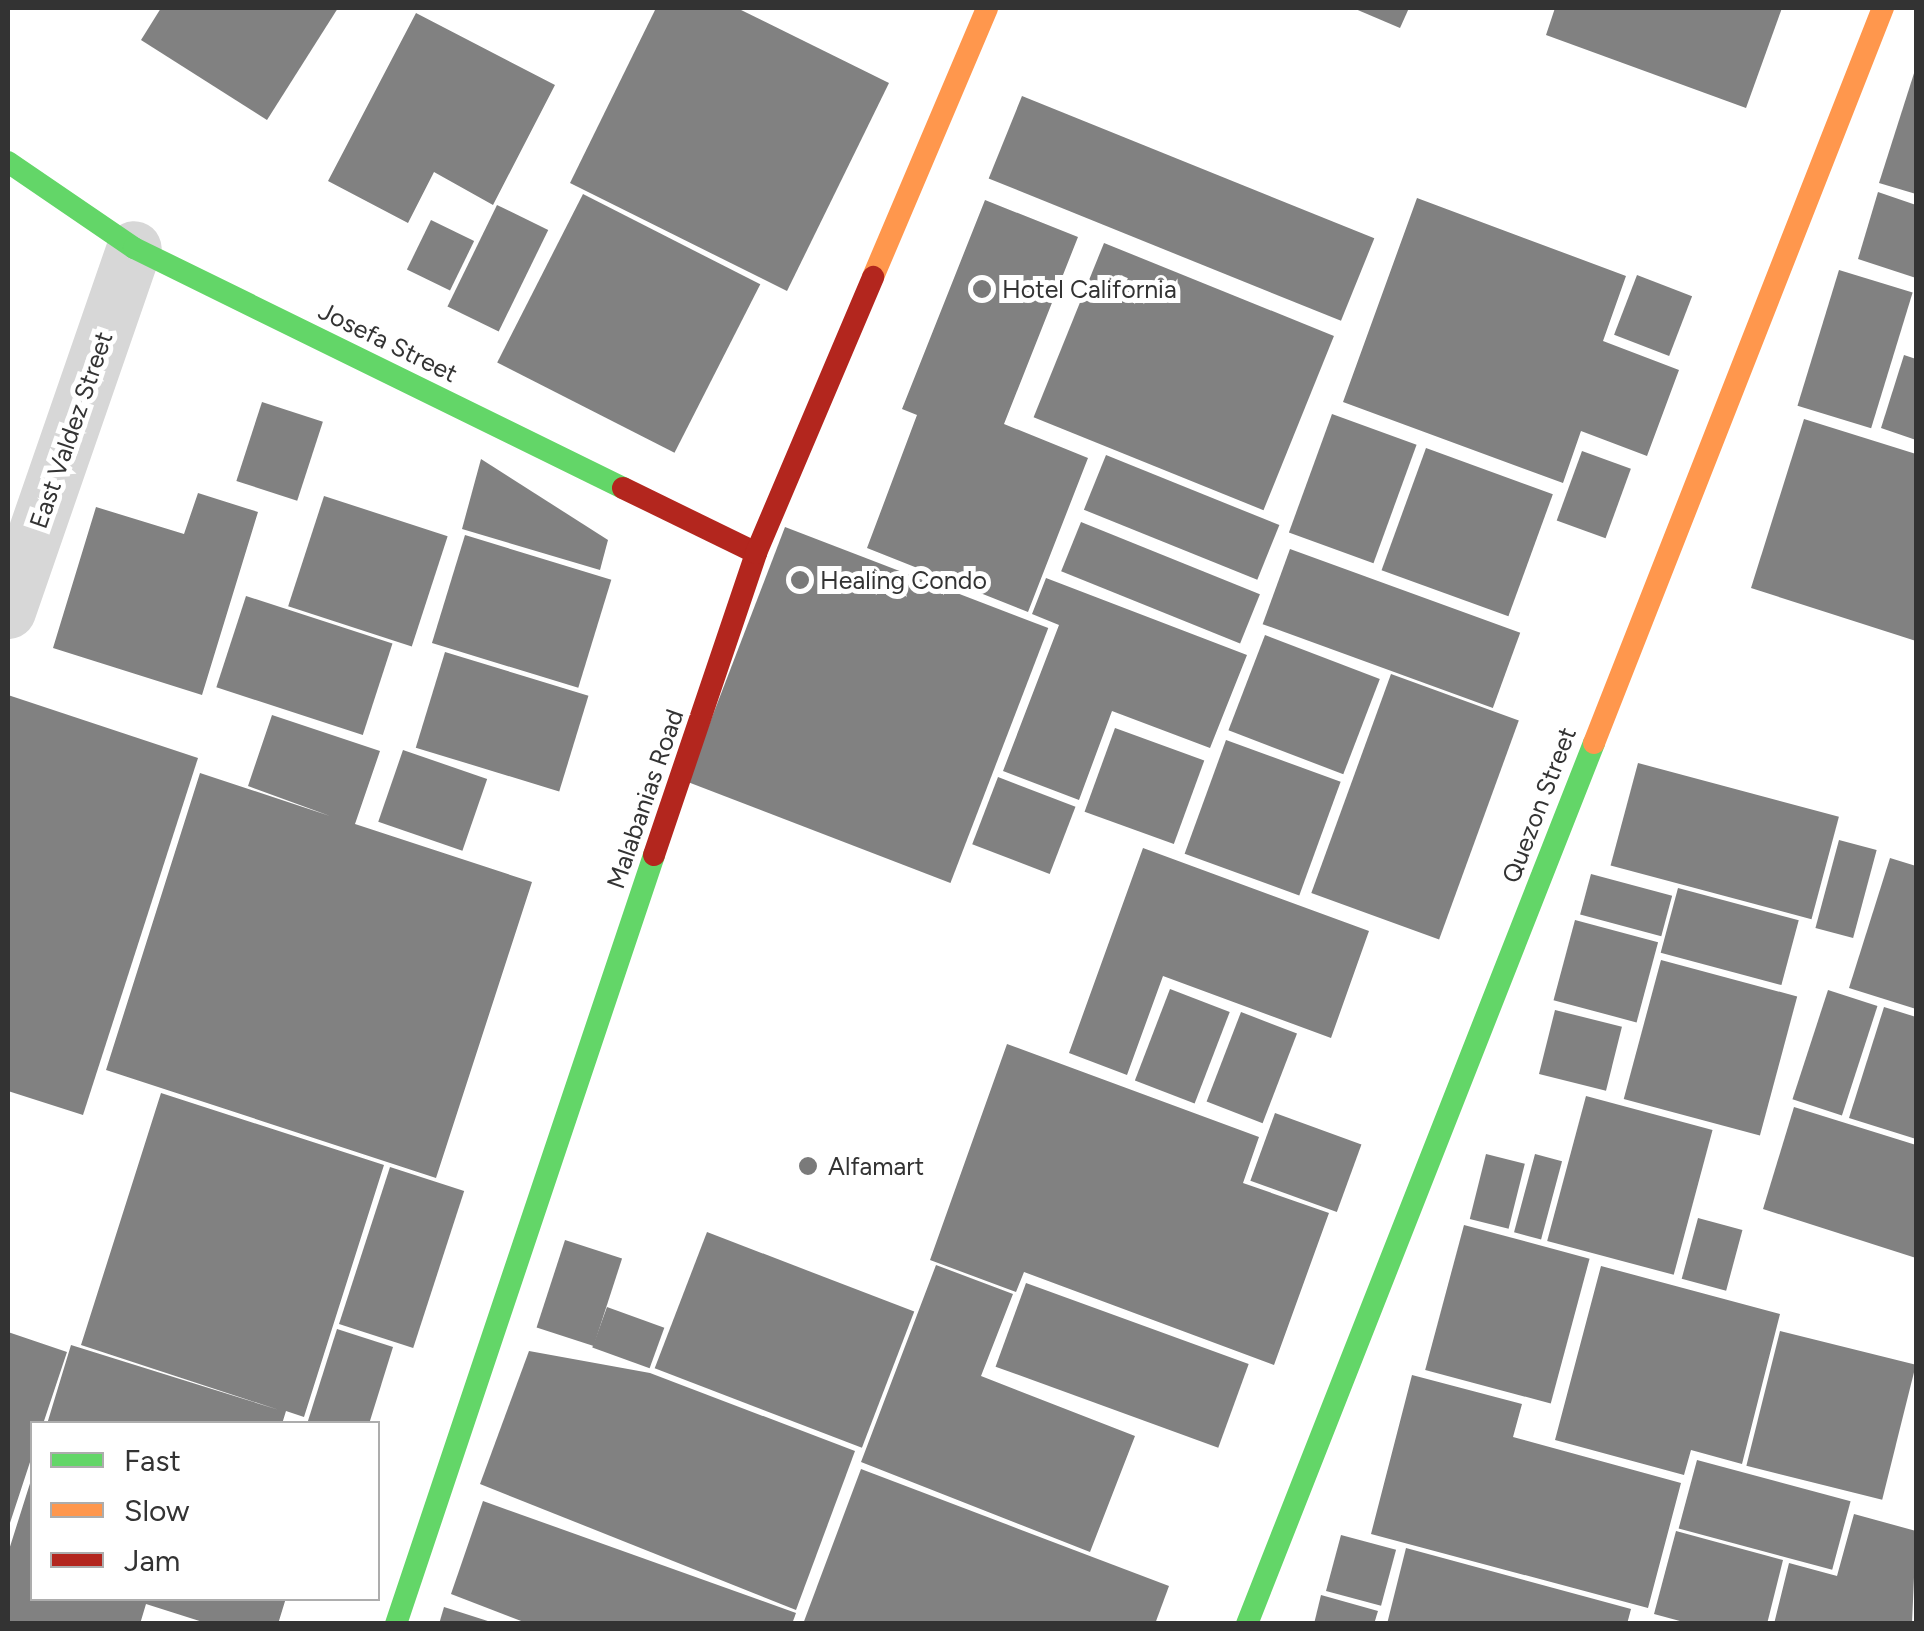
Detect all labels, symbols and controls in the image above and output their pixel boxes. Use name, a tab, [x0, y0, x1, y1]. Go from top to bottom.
place label: Hotel California	[1002, 274, 1177, 304]
marker: Hotel California	[971, 278, 993, 300]
street label: Josefa Street	[314, 295, 462, 389]
street label: East Valdez Street	[23, 328, 119, 532]
place label: Healing Condo	[820, 565, 987, 595]
marker: Healing Condo	[789, 569, 811, 591]
street label: Malabanias Road	[600, 706, 690, 892]
street label: Quezon Street	[1496, 723, 1582, 887]
place label: Alfamart	[828, 1151, 924, 1181]
marker: Alfamart	[797, 1155, 819, 1177]
legend	[30, 1421, 380, 1601]
text: Fast	[124, 1442, 181, 1479]
text: Slow	[124, 1492, 190, 1529]
text: Jam	[124, 1542, 180, 1579]

